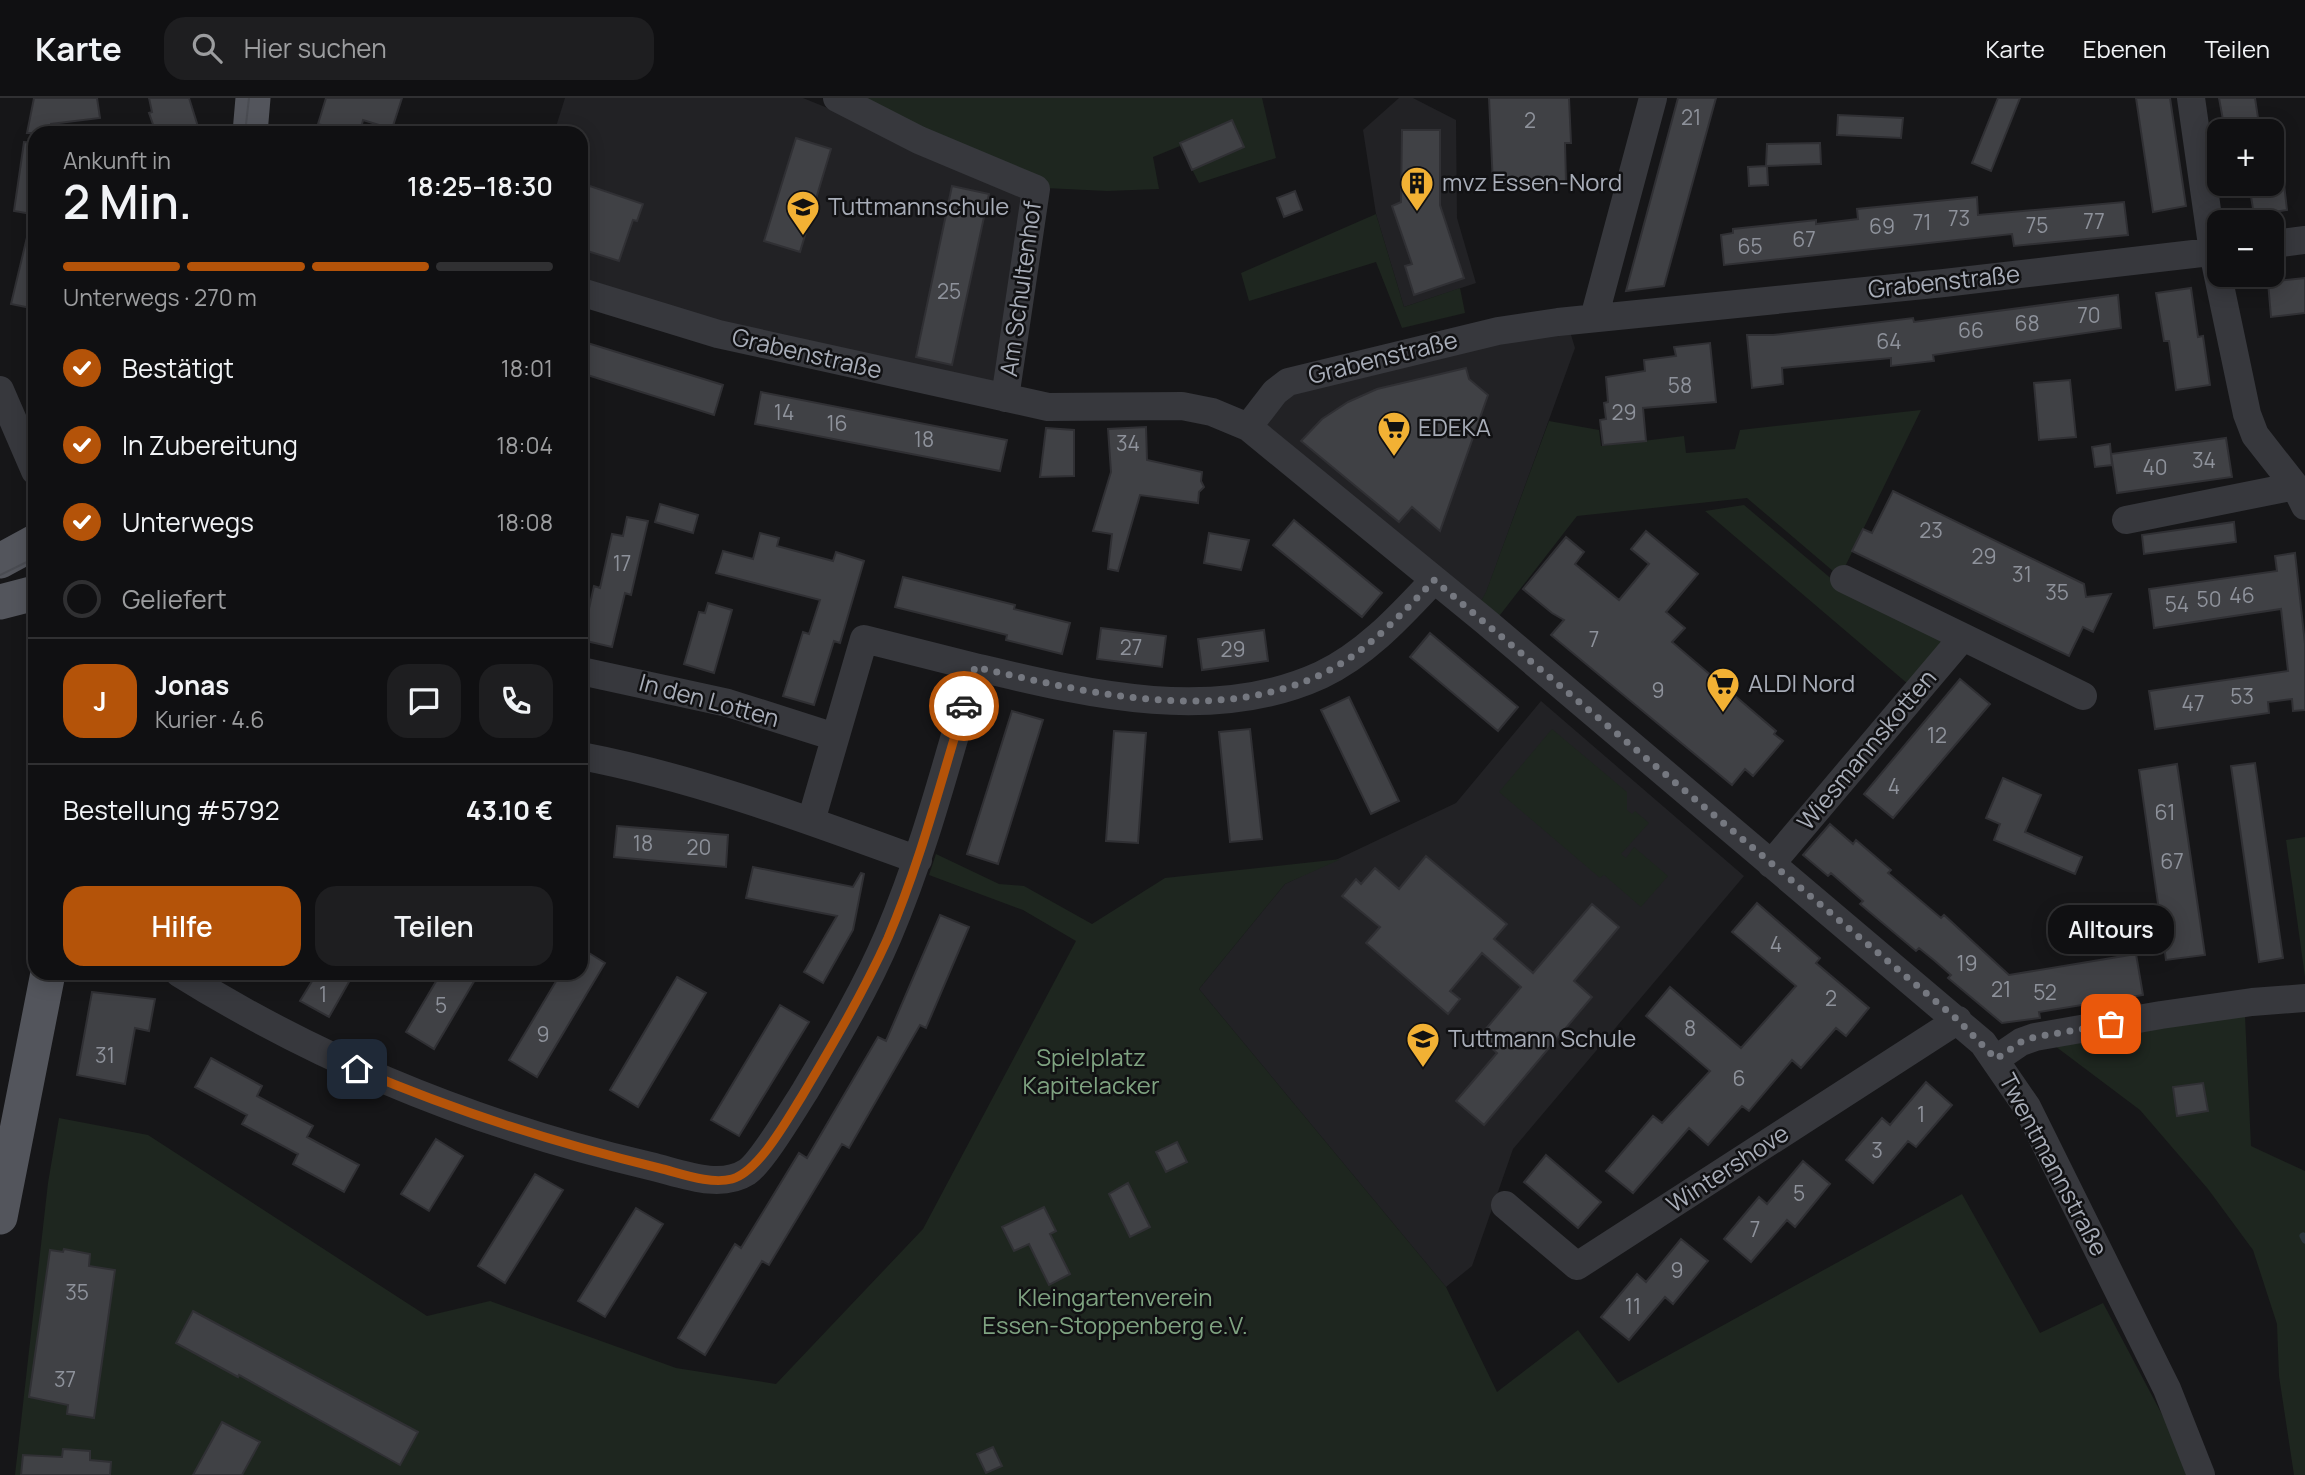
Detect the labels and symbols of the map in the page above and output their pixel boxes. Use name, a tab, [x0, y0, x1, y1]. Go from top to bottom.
house number: 21	[1681, 103, 1701, 131]
house number: 2	[1524, 106, 1536, 134]
building icon: mvz Essen-Nord	[1398, 164, 1436, 213]
place label: mvz Essen-Nord	[1442, 165, 1622, 198]
school or university icon: Tuttmannschule	[784, 188, 822, 237]
place label: Tuttmannschule	[828, 189, 1009, 222]
street label: Am Schultenhof	[991, 199, 1048, 379]
house number: 73	[1948, 204, 1970, 232]
house number: 77	[2083, 207, 2105, 235]
house number: 71	[1913, 208, 1931, 236]
house number: 75	[2026, 211, 2048, 239]
house number: 69	[1869, 212, 1895, 240]
house number: 67	[1792, 225, 1816, 253]
house number: 65	[1737, 232, 1763, 260]
street label: Grabenstraße	[1866, 256, 2021, 305]
house number: 25	[937, 277, 961, 305]
house number: 70	[2077, 301, 2101, 329]
house number: 68	[2014, 309, 2040, 337]
house number: 66	[1958, 316, 1984, 344]
street label: Grabenstraße	[729, 319, 885, 386]
street label: Grabenstraße	[1305, 322, 1461, 391]
house number: 64	[1876, 327, 1902, 355]
house number: 58	[1668, 371, 1692, 399]
house number: 14	[774, 398, 794, 426]
house number: 29	[1611, 398, 1637, 426]
house number: 16	[826, 409, 848, 437]
supermarket icon: EDEKA	[1375, 409, 1413, 458]
place label: EDEKA	[1418, 410, 1491, 443]
house number: 18	[914, 425, 934, 453]
house number: 34	[1116, 429, 1140, 457]
house number: 34	[2192, 446, 2216, 474]
house number: 40	[2142, 453, 2168, 481]
house number: 23	[1919, 516, 1943, 544]
house number: 29	[1971, 542, 1997, 570]
house number: 17	[613, 549, 631, 577]
house number: 31	[2012, 560, 2032, 588]
house number: 35	[2045, 578, 2069, 606]
house number: 46	[2229, 581, 2255, 609]
house number: 50	[2197, 585, 2221, 613]
house number: 54	[2165, 590, 2189, 618]
house number: 7	[1589, 625, 1599, 653]
house number: 27	[1120, 633, 1142, 661]
house number: 29	[1220, 635, 1246, 663]
street label: Wiesmannskotten	[1789, 662, 1943, 836]
street label: In den Lotten	[636, 665, 783, 734]
supermarket icon: ALDI Nord	[1704, 665, 1742, 714]
place label: ALDI Nord	[1748, 666, 1855, 699]
courier	[929, 671, 999, 741]
house number: 9	[1651, 676, 1665, 704]
house number: 53	[2230, 682, 2254, 710]
house number: 47	[2182, 689, 2204, 717]
house number: 12	[1927, 721, 1947, 749]
house number: 4	[1888, 772, 1900, 800]
house number: 61	[2155, 798, 2175, 826]
house number: 18	[633, 829, 653, 857]
house number: 20	[687, 833, 711, 861]
house number: 67	[2160, 847, 2184, 875]
callout: Alltours	[2048, 905, 2174, 954]
house number: 4	[1770, 930, 1782, 958]
house number: 19	[1956, 949, 1978, 977]
house number: 21	[1991, 975, 2011, 1003]
house number: 52	[2033, 978, 2057, 1006]
house number: 1	[319, 980, 327, 1008]
house number: 2	[1825, 984, 1837, 1012]
house number: 5	[435, 991, 447, 1019]
pin	[2081, 994, 2141, 1054]
house number: 8	[1684, 1014, 1696, 1042]
house number: 9	[536, 1020, 550, 1048]
school or university icon: Tuttmann Schule	[1404, 1020, 1442, 1069]
place label: Tuttmann Schule	[1448, 1021, 1636, 1054]
pin	[327, 1039, 387, 1099]
park label: Spielplatz Kapitelacker	[1022, 1040, 1160, 1101]
house number: 31	[95, 1041, 115, 1069]
house number: 6	[1732, 1064, 1746, 1092]
street label: Twentmannstraße	[1992, 1067, 2116, 1262]
house number: 1	[1917, 1100, 1925, 1128]
street label: Wintershove	[1660, 1116, 1795, 1220]
house number: 3	[1871, 1136, 1883, 1164]
house number: 5	[1793, 1179, 1805, 1207]
house number: 7	[1750, 1215, 1760, 1243]
house number: 9	[1670, 1256, 1684, 1284]
house number: 35	[65, 1278, 89, 1306]
park label: Kleingartenverein Essen-Stoppenberg e.V.	[982, 1280, 1248, 1341]
house number: 11	[1625, 1292, 1641, 1320]
house number: 37	[54, 1365, 76, 1393]

